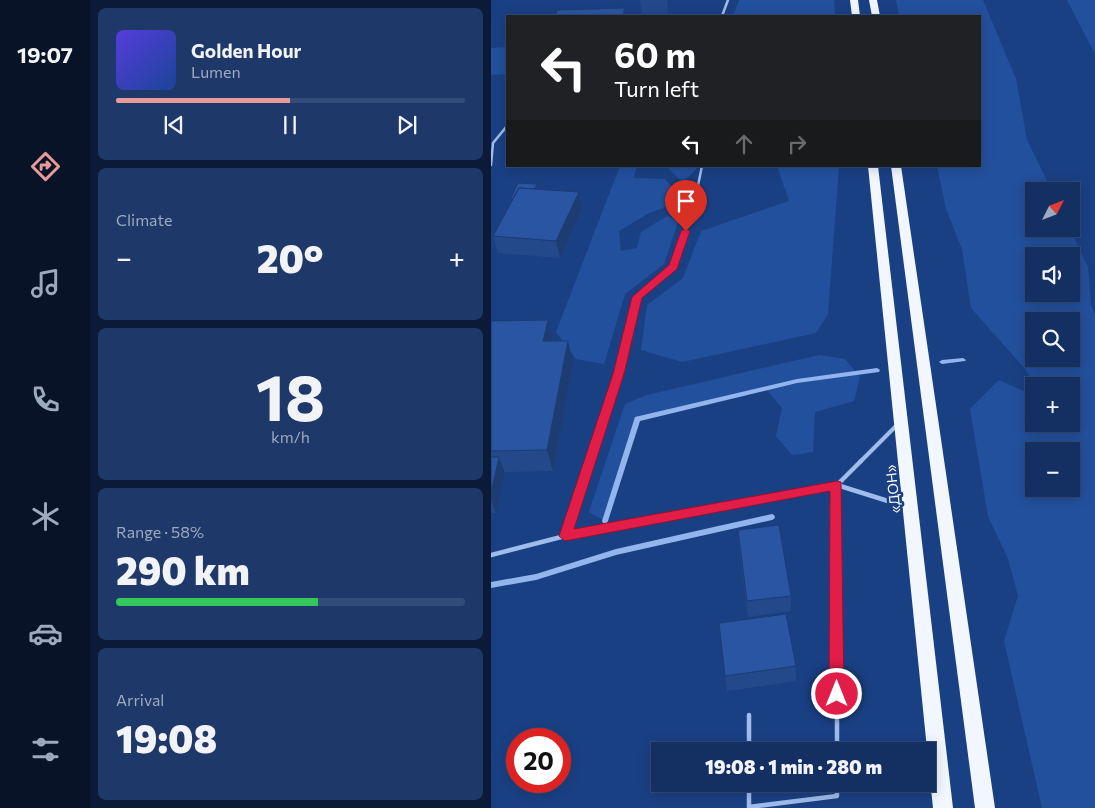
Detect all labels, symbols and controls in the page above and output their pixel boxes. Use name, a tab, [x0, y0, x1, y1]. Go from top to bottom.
text: 60 m	[614, 32, 696, 75]
icon: left	[531, 35, 596, 100]
text: Golden Hour	[191, 39, 301, 62]
text: 19:07	[17, 41, 73, 68]
text: Lumen	[191, 62, 241, 81]
text: Turn left	[614, 75, 699, 102]
icon: previous	[160, 111, 188, 139]
icon: pause	[276, 111, 304, 139]
icon: next	[393, 111, 421, 139]
icon: left	[677, 130, 705, 158]
icon: ahead	[730, 130, 758, 158]
icon: right	[783, 130, 811, 158]
icon: directions	[28, 149, 63, 184]
pin	[665, 180, 707, 231]
north arrow	[1025, 182, 1080, 238]
map controls	[1025, 182, 1080, 497]
icon: arrive	[672, 187, 700, 215]
text: Climate	[116, 210, 172, 229]
text: 20°	[257, 234, 324, 281]
text: −	[116, 240, 132, 274]
text: +	[449, 240, 465, 274]
button: sound	[1025, 247, 1080, 302]
icon: music	[28, 266, 63, 301]
button: search	[1025, 312, 1080, 367]
text: 18	[256, 355, 325, 434]
button: +	[1025, 377, 1080, 432]
icon: phone	[28, 382, 63, 417]
text: km/h	[271, 427, 310, 446]
button: −	[1025, 442, 1080, 497]
street label: «ДОН»	[881, 464, 904, 514]
icon: climate	[28, 499, 63, 534]
text: Range · 58%	[116, 522, 204, 541]
text: 290 km	[116, 546, 250, 593]
icon: car	[28, 616, 63, 651]
position arrow	[810, 667, 862, 719]
text: Arrival	[116, 690, 164, 709]
text: 19:08	[116, 714, 217, 761]
speed limit sign: 20	[506, 728, 571, 793]
icon: filters	[28, 732, 63, 767]
text: 19:08 · 1 min · 280 m	[705, 755, 882, 778]

